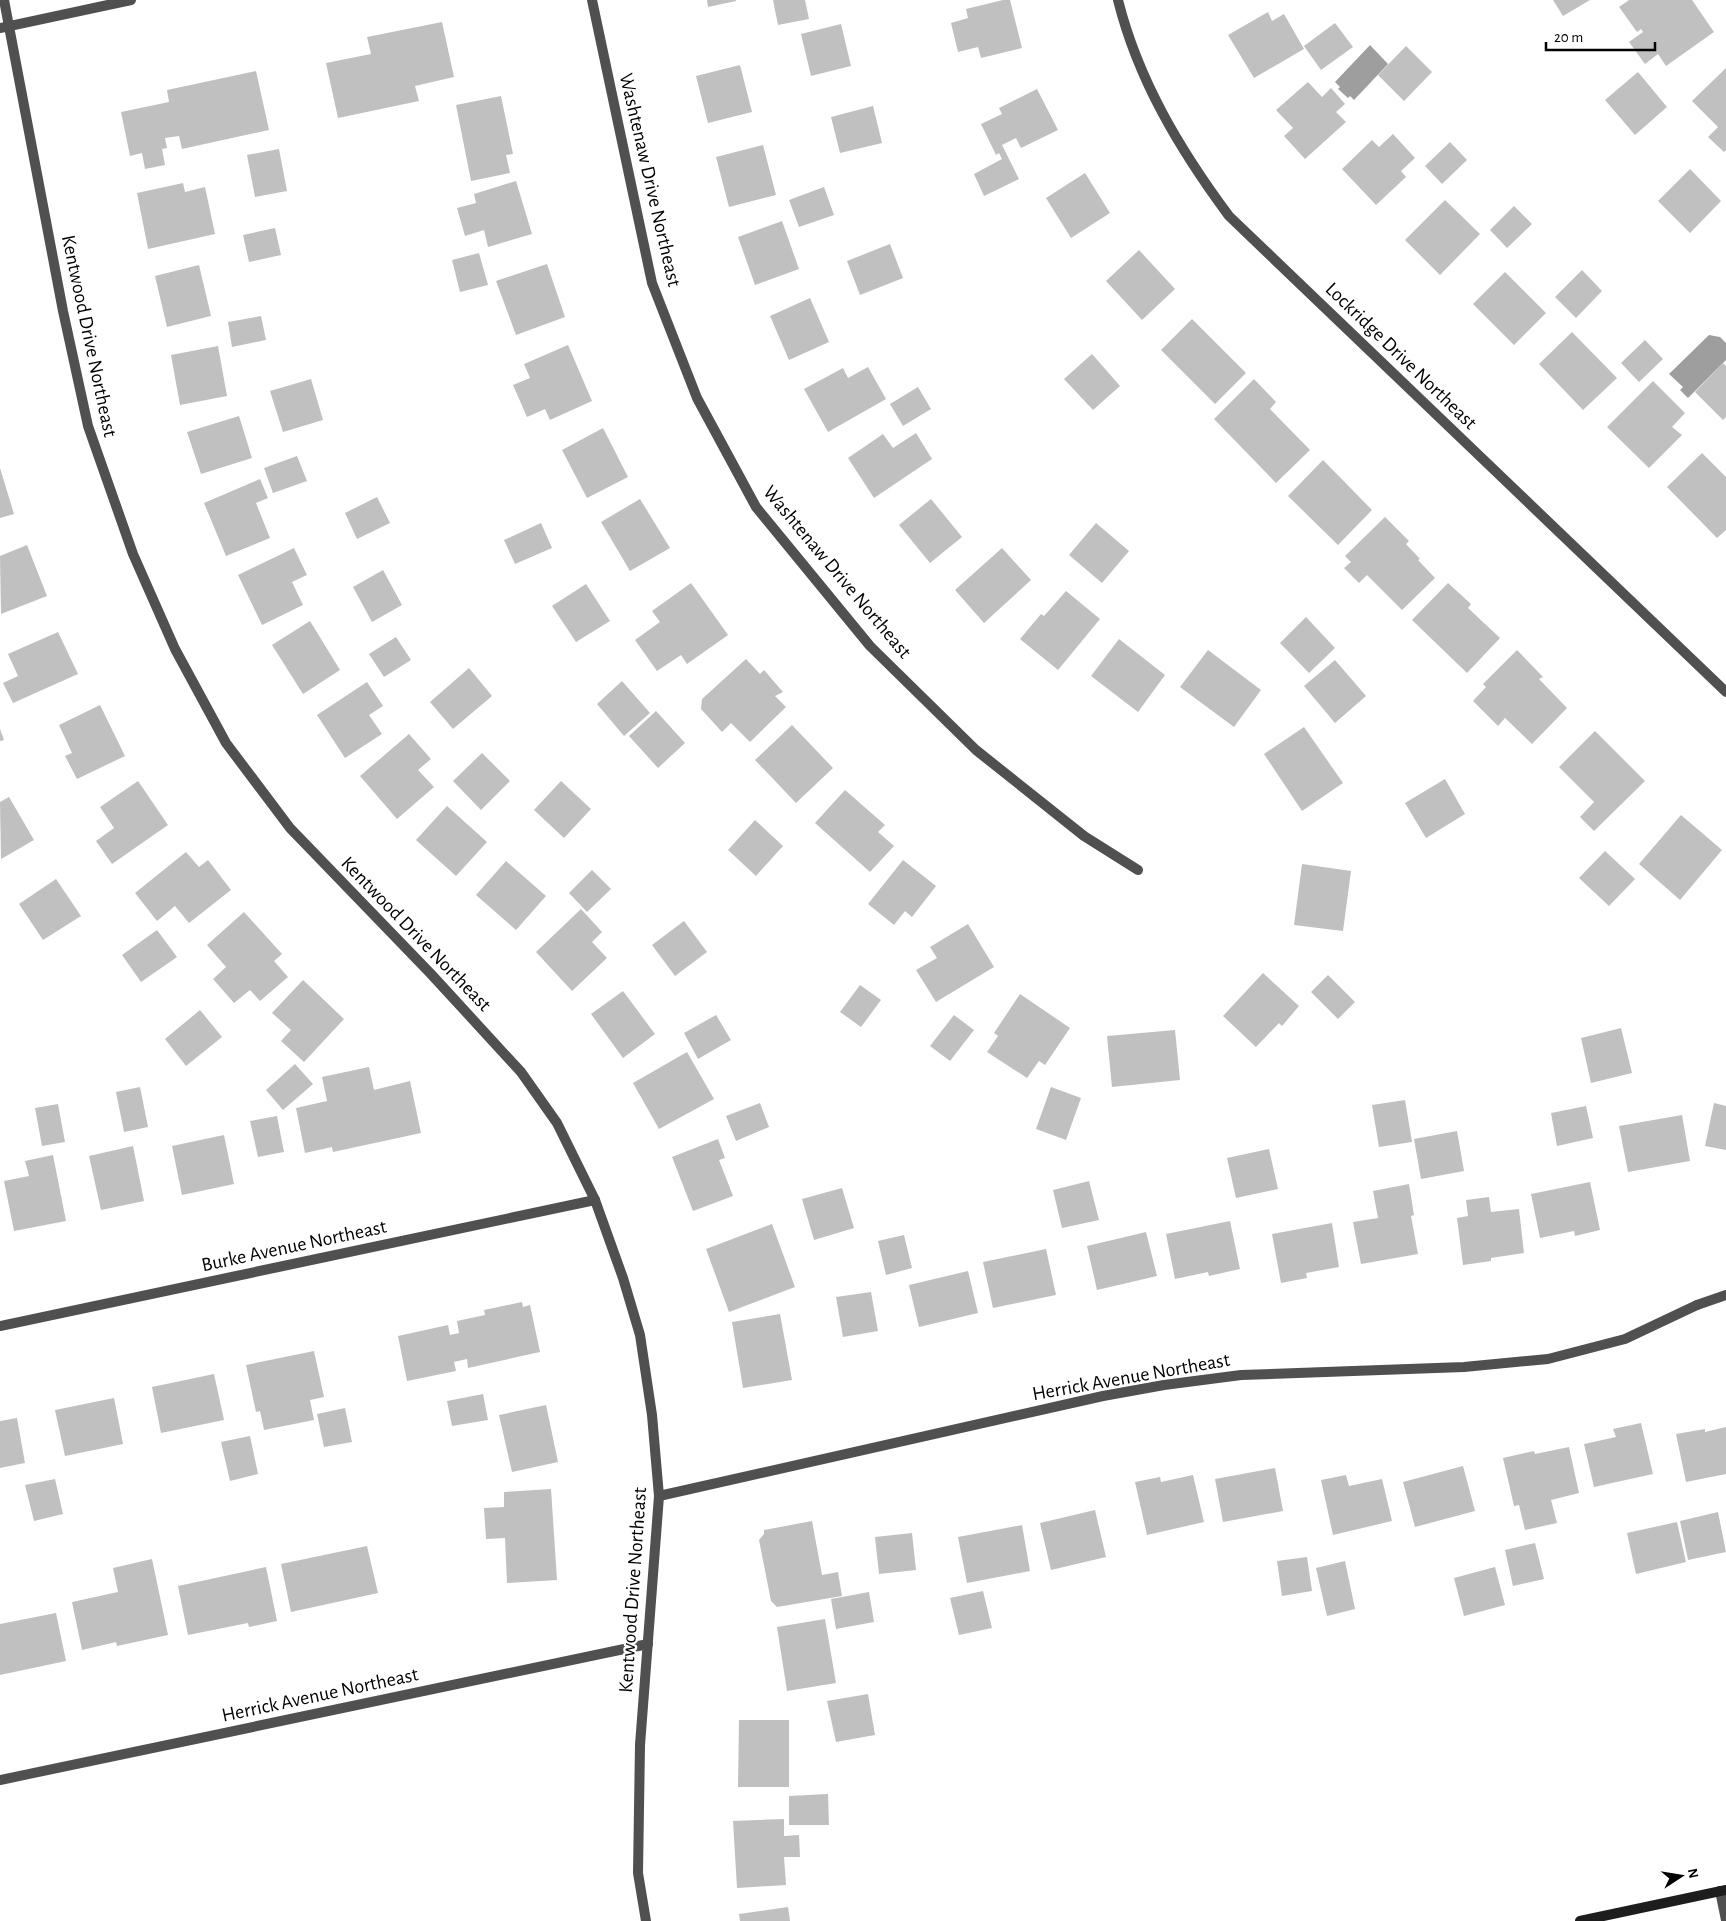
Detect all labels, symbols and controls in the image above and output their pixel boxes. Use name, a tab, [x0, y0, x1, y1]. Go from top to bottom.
scale bar	[1546, 20, 1655, 52]
text: 20 m	[1554, 30, 1583, 45]
street label: Washtenaw Drive Northeast	[616, 71, 684, 289]
street label: Kentwood Drive Northeast	[58, 233, 120, 440]
street label: Lockridge Drive Northeast	[1321, 279, 1481, 434]
street label: Washtenaw Drive Northeast	[759, 482, 915, 663]
street label: Kentwood Drive Northeast	[337, 853, 495, 1016]
street label: Burke Avenue Northeast	[200, 1216, 389, 1275]
street label: Herrick Avenue Northeast	[1031, 1350, 1232, 1404]
street label: Kentwood Drive Northeast	[616, 1486, 650, 1694]
street label: Herrick Avenue Northeast	[220, 1664, 421, 1726]
north arrow	[1656, 1851, 1706, 1901]
text: N	[1685, 1867, 1701, 1880]

